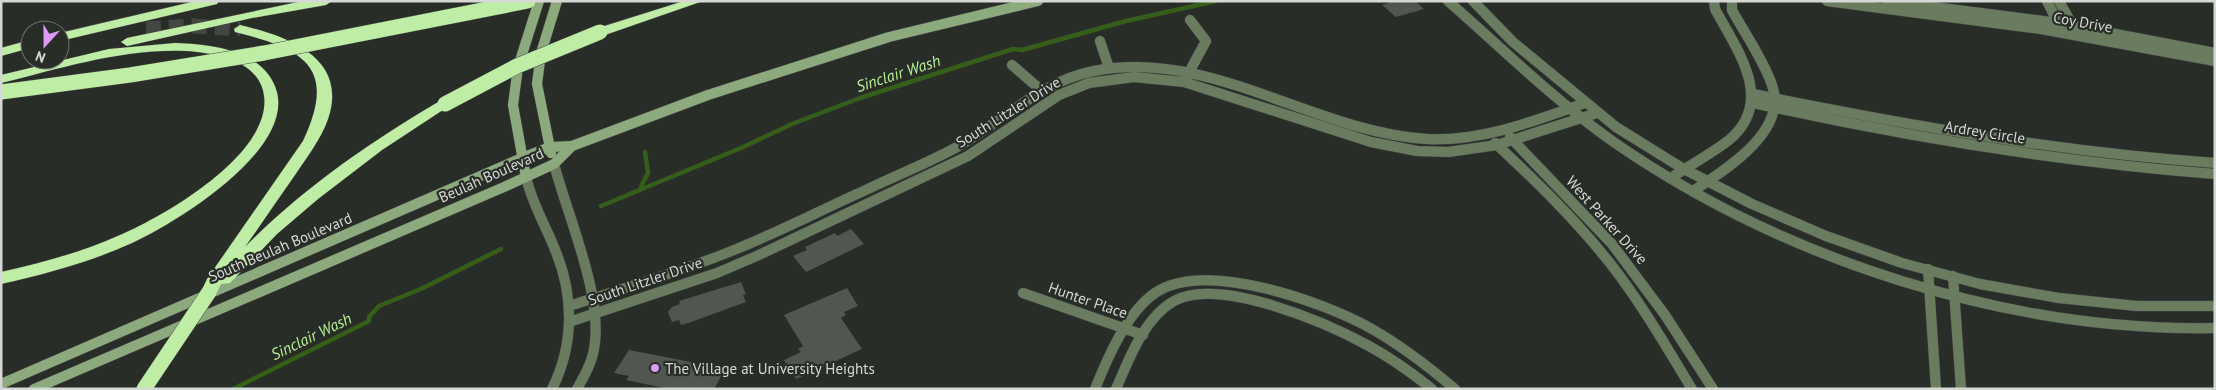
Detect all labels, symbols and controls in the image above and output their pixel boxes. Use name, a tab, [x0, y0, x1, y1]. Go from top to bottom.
street label: Coy Drive	[2052, 7, 2114, 37]
north arrow	[20, 20, 70, 70]
text: N	[33, 47, 48, 67]
water label: Sinclair Wash	[853, 50, 943, 96]
street label: South Litzler Drive	[952, 72, 1064, 152]
street label: Ardrey Circle	[1943, 116, 2027, 148]
street label: Beulah Boulevard	[436, 143, 546, 207]
street label: West Parker Drive	[1562, 172, 1652, 268]
street label: South Beulah Boulevard	[205, 208, 355, 286]
street label: South Litzler Drive	[585, 253, 705, 309]
street label: Hunter Place	[1046, 278, 1130, 322]
water label: Sinclair Wash	[267, 308, 355, 364]
place label: The Village at University Heights	[665, 359, 875, 378]
marker: The Village at University Heights	[649, 362, 661, 374]

